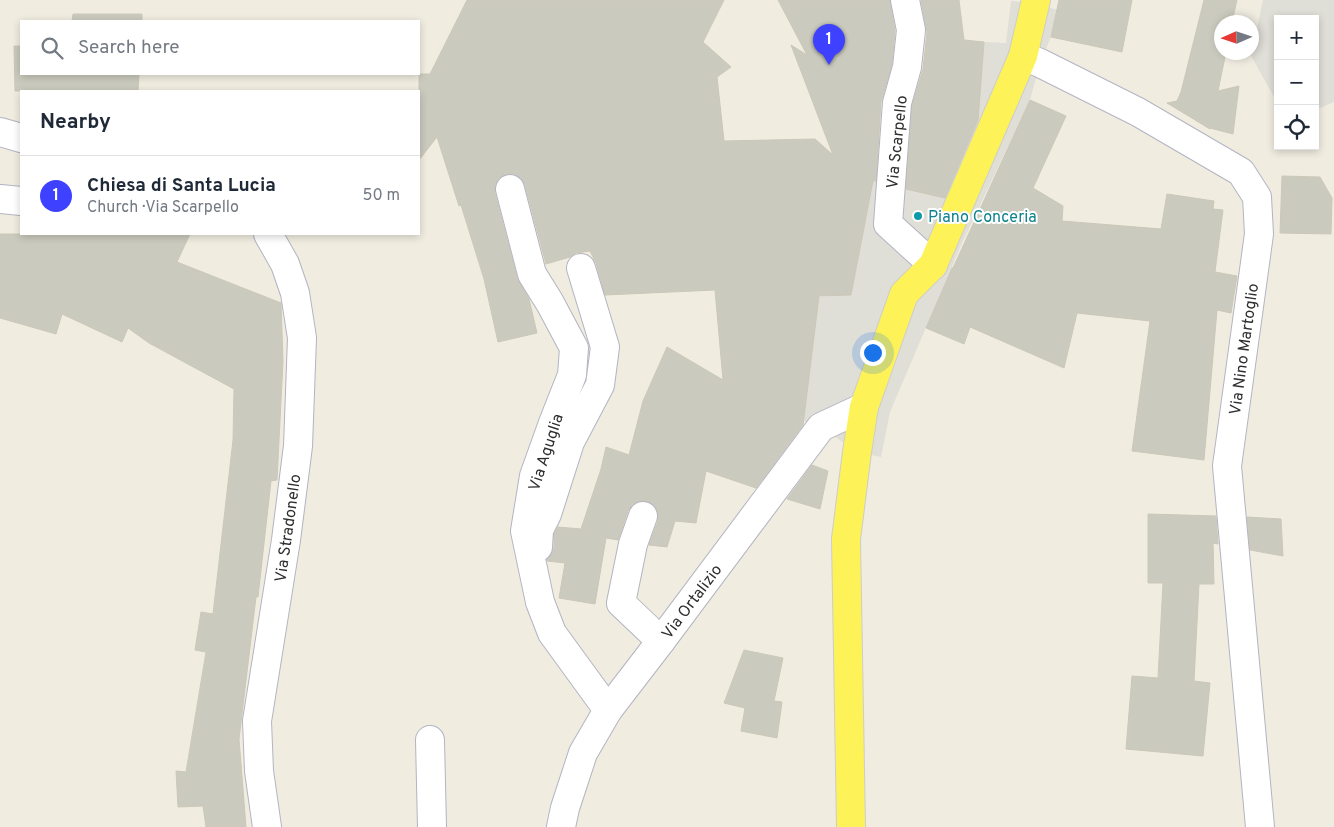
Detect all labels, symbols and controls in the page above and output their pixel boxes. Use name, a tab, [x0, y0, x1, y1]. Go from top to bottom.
north arrow	[1214, 15, 1259, 60]
map controls	[1274, 15, 1319, 150]
button: +	[1274, 15, 1319, 60]
search box	[20, 20, 420, 75]
pin: 1	[813, 24, 845, 65]
icon: search	[38, 34, 66, 62]
text: Search here	[78, 36, 180, 60]
button: −	[1274, 60, 1319, 105]
street label: Via Scarpello	[883, 94, 913, 190]
button: locate	[1274, 105, 1319, 150]
text: Nearby	[40, 109, 111, 136]
text: Chiesa di Santa Lucia	[87, 174, 276, 198]
text: 1	[53, 186, 59, 206]
text: 50 m	[363, 186, 400, 206]
text: Church · Via Scarpello	[87, 198, 239, 218]
place label: Piano Conceria	[928, 208, 1037, 228]
marker: Piano Conceria	[912, 210, 924, 222]
street label: Via Nino Martoglio	[1226, 282, 1264, 416]
your location	[860, 340, 886, 366]
street label: Via Aguglia	[525, 411, 569, 494]
street label: Via Stradonello	[271, 473, 306, 584]
street label: Via Ortalizio	[658, 561, 727, 644]

